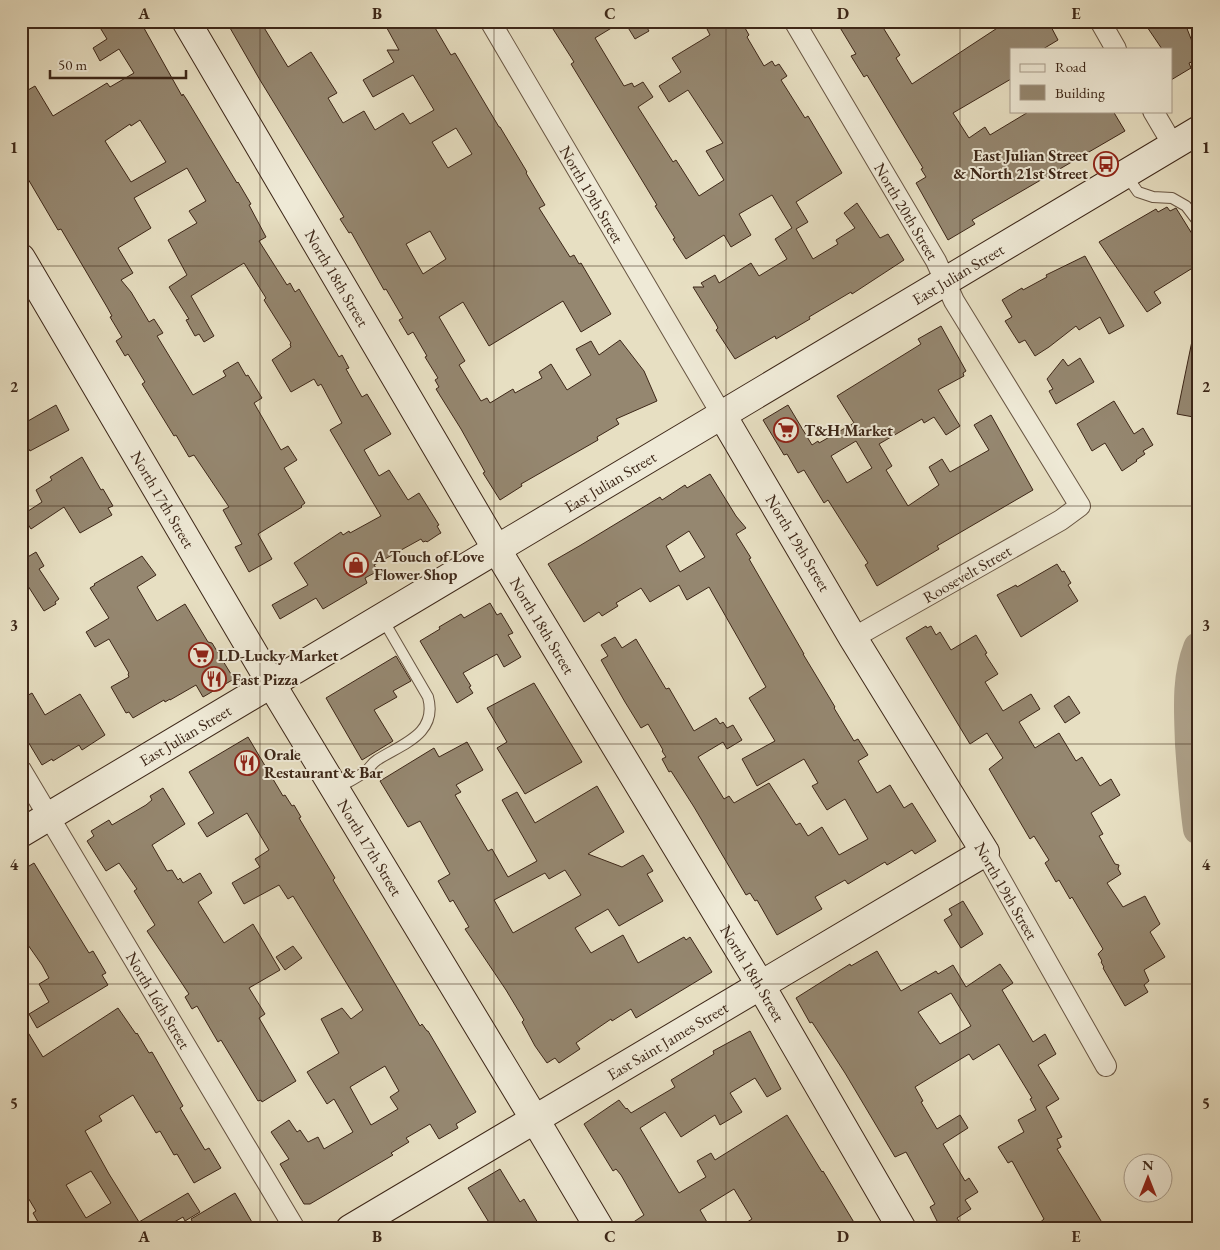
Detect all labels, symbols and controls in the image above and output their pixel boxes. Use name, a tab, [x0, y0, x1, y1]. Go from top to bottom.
text: A	[137, 3, 150, 24]
text: B	[372, 3, 382, 24]
text: C	[604, 3, 616, 24]
text: D	[837, 3, 849, 24]
text: E	[1071, 3, 1081, 24]
scale bar	[50, 48, 186, 80]
legend	[1010, 48, 1172, 112]
text: 50 m	[58, 55, 87, 74]
text: Road	[1055, 57, 1087, 76]
text: Building	[1055, 83, 1105, 102]
text: 1	[10, 137, 18, 158]
text: 1	[1202, 137, 1210, 158]
street label: North 19th Street	[555, 142, 629, 247]
place label: East Julian Street & North 21st Street	[953, 145, 1088, 184]
bus stop icon: East Julian Street & North 21st Street	[1093, 151, 1119, 177]
street label: North 20th Street	[870, 159, 943, 264]
street label: North 18th Street	[300, 225, 374, 330]
street label: East Julian Street	[908, 238, 1008, 309]
text: 2	[10, 376, 19, 397]
text: 2	[1202, 376, 1211, 397]
supermarket icon: T&H Market	[773, 417, 799, 443]
place label: T&H Market	[804, 420, 893, 441]
street label: East Julian Street	[560, 446, 660, 517]
street label: North 17th Street	[126, 447, 200, 552]
street label: North 19th Street	[761, 491, 835, 595]
street label: Roosevelt Street	[919, 540, 1015, 608]
place label: A Touch of Love Flower Shop	[373, 546, 484, 585]
shop icon: A Touch of Love Flower Shop	[343, 552, 369, 578]
street label: North 18th Street	[505, 573, 580, 678]
text: 3	[10, 615, 18, 636]
text: 3	[1202, 615, 1210, 636]
supermarket icon: LD-Lucky Market	[188, 642, 214, 668]
place label: LD-Lucky Market	[218, 645, 339, 666]
restaurant icon: Fast Pizza	[201, 666, 227, 692]
place label: Fast Pizza	[232, 669, 299, 690]
street label: East Julian Street	[135, 700, 235, 771]
place label: Orale Restaurant & Bar	[264, 744, 383, 783]
restaurant icon: Orale Restaurant & Bar	[234, 750, 260, 776]
street label: North 17th Street	[333, 795, 407, 900]
street label: North 19th Street	[970, 838, 1042, 944]
text: 4	[10, 854, 19, 875]
text: 4	[1202, 854, 1211, 875]
street label: North 18th Street	[716, 921, 790, 1025]
street label: North 16th Street	[121, 948, 195, 1053]
street label: East Saint James Street	[603, 997, 732, 1085]
text: 5	[10, 1093, 18, 1114]
text: 5	[1202, 1093, 1210, 1114]
north arrow	[1122, 1152, 1172, 1202]
text: N	[1142, 1156, 1154, 1174]
text: A	[137, 1226, 150, 1247]
text: B	[372, 1226, 382, 1247]
text: C	[604, 1226, 616, 1247]
text: D	[837, 1226, 849, 1247]
text: E	[1071, 1226, 1081, 1247]

